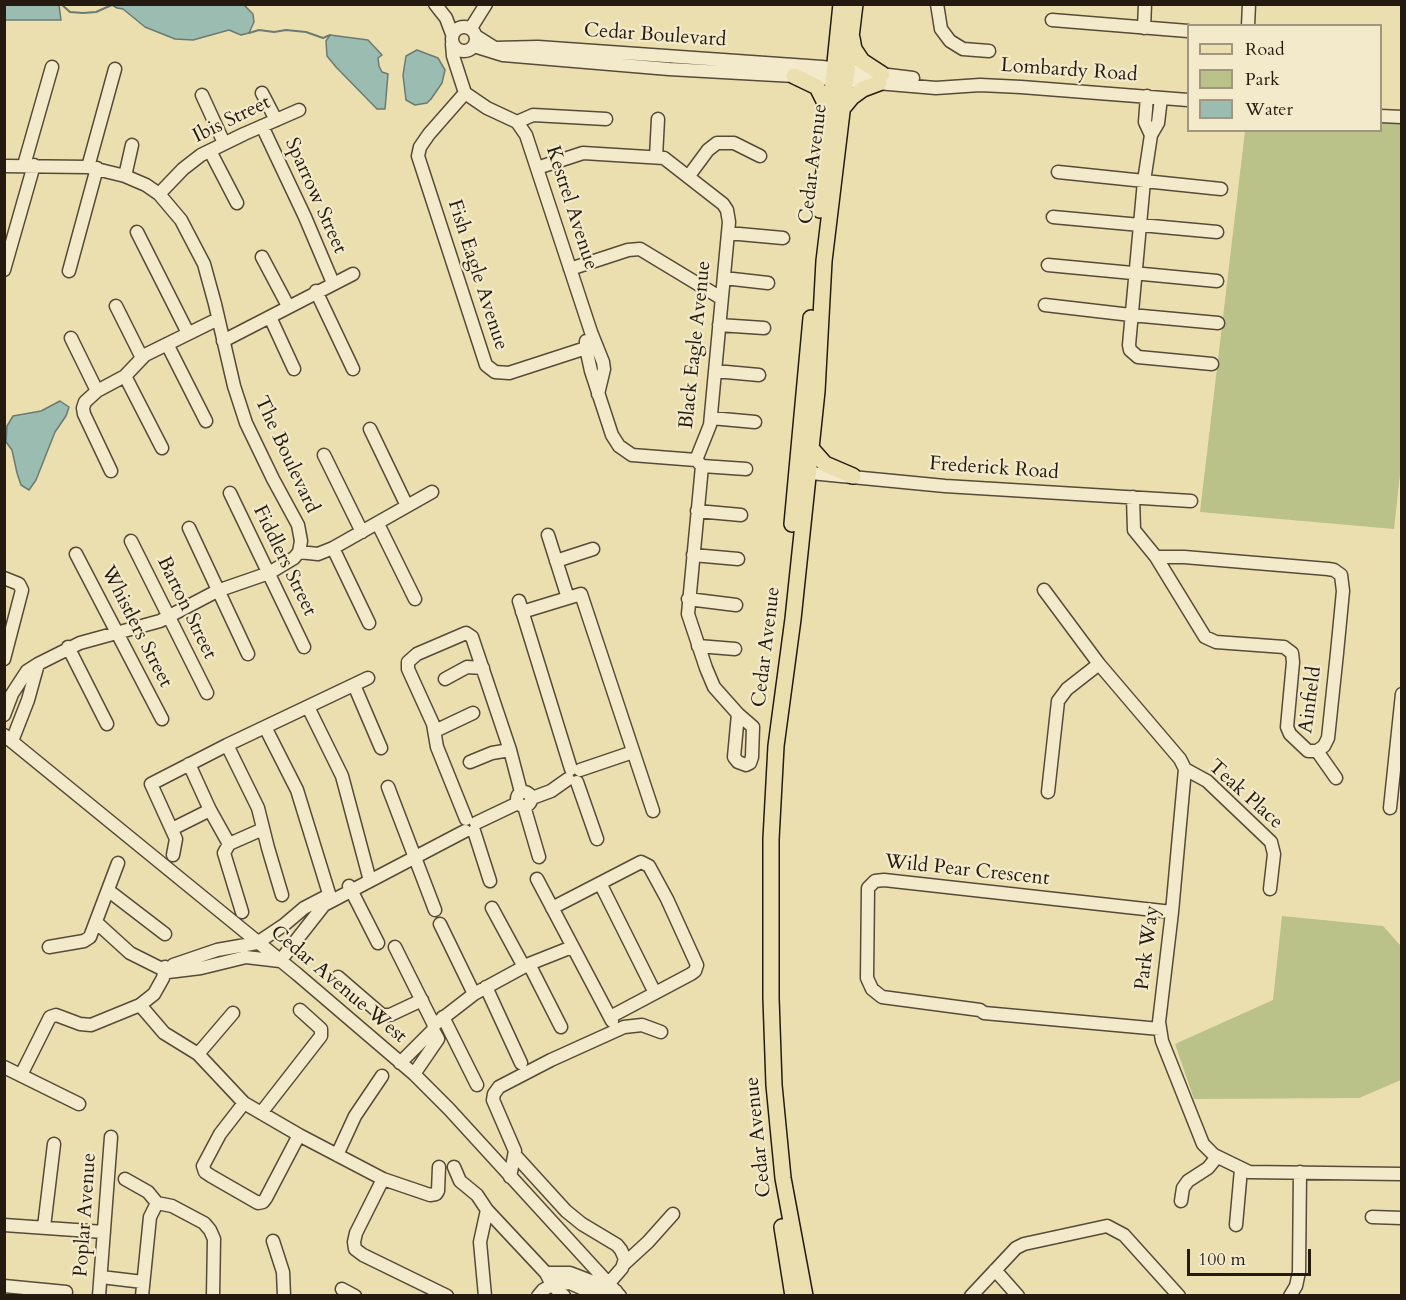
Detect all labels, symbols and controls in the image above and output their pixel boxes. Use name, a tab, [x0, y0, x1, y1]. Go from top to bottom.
street label: Cedar Boulevard	[583, 19, 727, 53]
legend	[1187, 24, 1382, 132]
text: Road	[1245, 37, 1285, 62]
street label: Lombardy Road	[1000, 54, 1138, 88]
text: Park	[1245, 67, 1280, 92]
street label: Ibis Street	[189, 91, 275, 149]
text: Water	[1245, 97, 1293, 122]
street label: Cedar Avenue	[795, 102, 833, 226]
street label: Sparrow Street	[279, 134, 351, 258]
street label: Kestrel Avenue	[540, 143, 602, 273]
street label: Fish Eagle Avenue	[441, 197, 513, 353]
street label: Black Eagle Avenue	[675, 260, 717, 430]
street label: The Boulevard	[248, 393, 324, 517]
street label: Frederick Road	[929, 453, 1059, 485]
street label: Fiddlers Street	[247, 502, 321, 620]
street label: Barton Street	[151, 553, 221, 663]
street label: Whistlers Street	[95, 562, 177, 692]
street label: Cedar Avenue	[748, 585, 786, 709]
street label: Ainfield	[1294, 665, 1328, 735]
street label: Teak Place	[1203, 755, 1287, 835]
street label: Wild Pear Crescent	[884, 850, 1050, 892]
street label: Park Way	[1131, 904, 1165, 992]
street label: Cedar Avenue West	[265, 921, 411, 1049]
street label: Cedar Avenue	[741, 1075, 777, 1199]
street label: Poplar Avenue	[70, 1152, 102, 1278]
scale bar	[1190, 1237, 1314, 1275]
text: 100 m	[1198, 1247, 1246, 1272]

